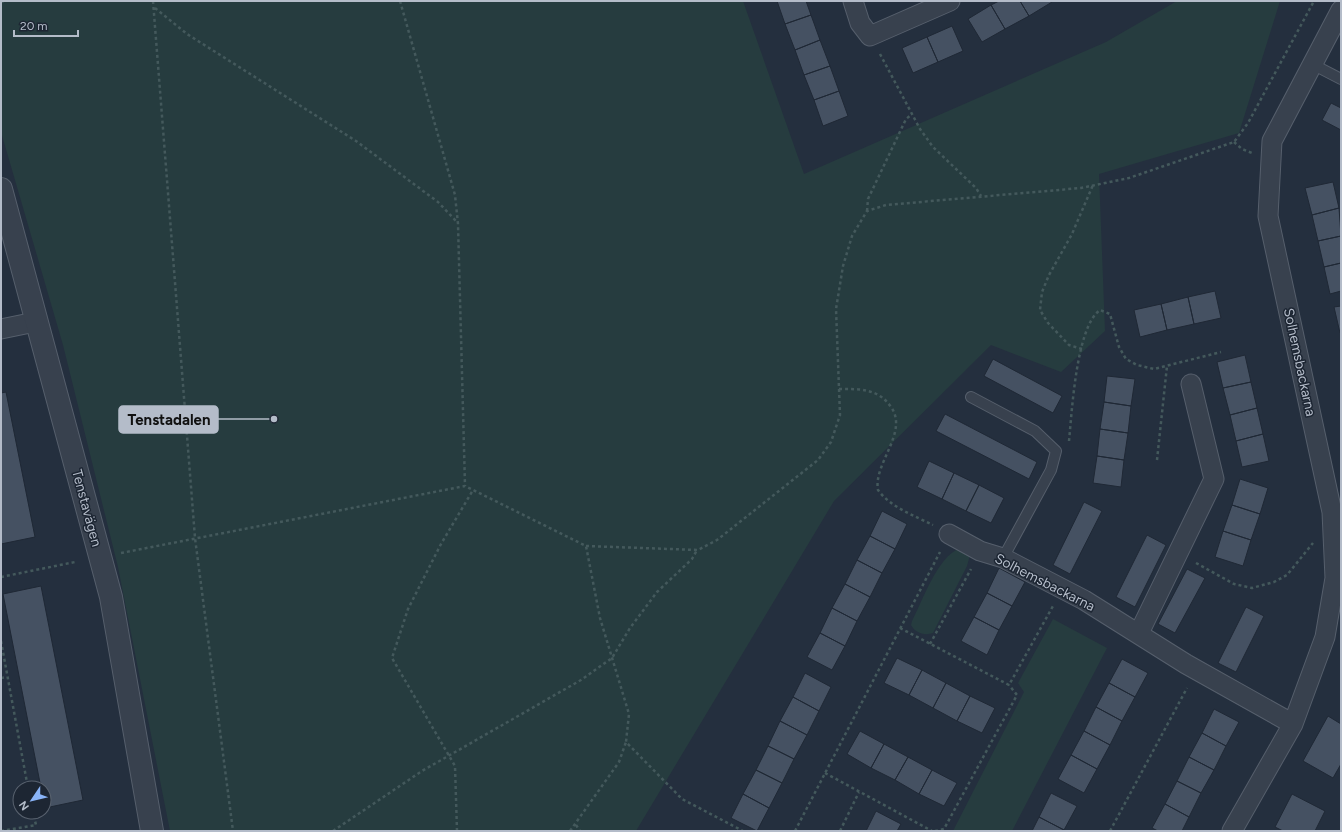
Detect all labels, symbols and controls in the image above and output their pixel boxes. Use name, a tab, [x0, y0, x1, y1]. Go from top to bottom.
scale bar	[14, 12, 78, 38]
text: 20 m	[20, 19, 48, 33]
street label: Solhemsbackarna	[1280, 307, 1319, 418]
callout: Tenstadalen	[119, 406, 218, 433]
text: Tenstadalen	[128, 411, 210, 429]
street label: Tenstavägen	[68, 468, 105, 549]
street label: Solhemsbackarna	[992, 550, 1098, 615]
north arrow	[12, 780, 52, 820]
text: N	[16, 798, 32, 813]

